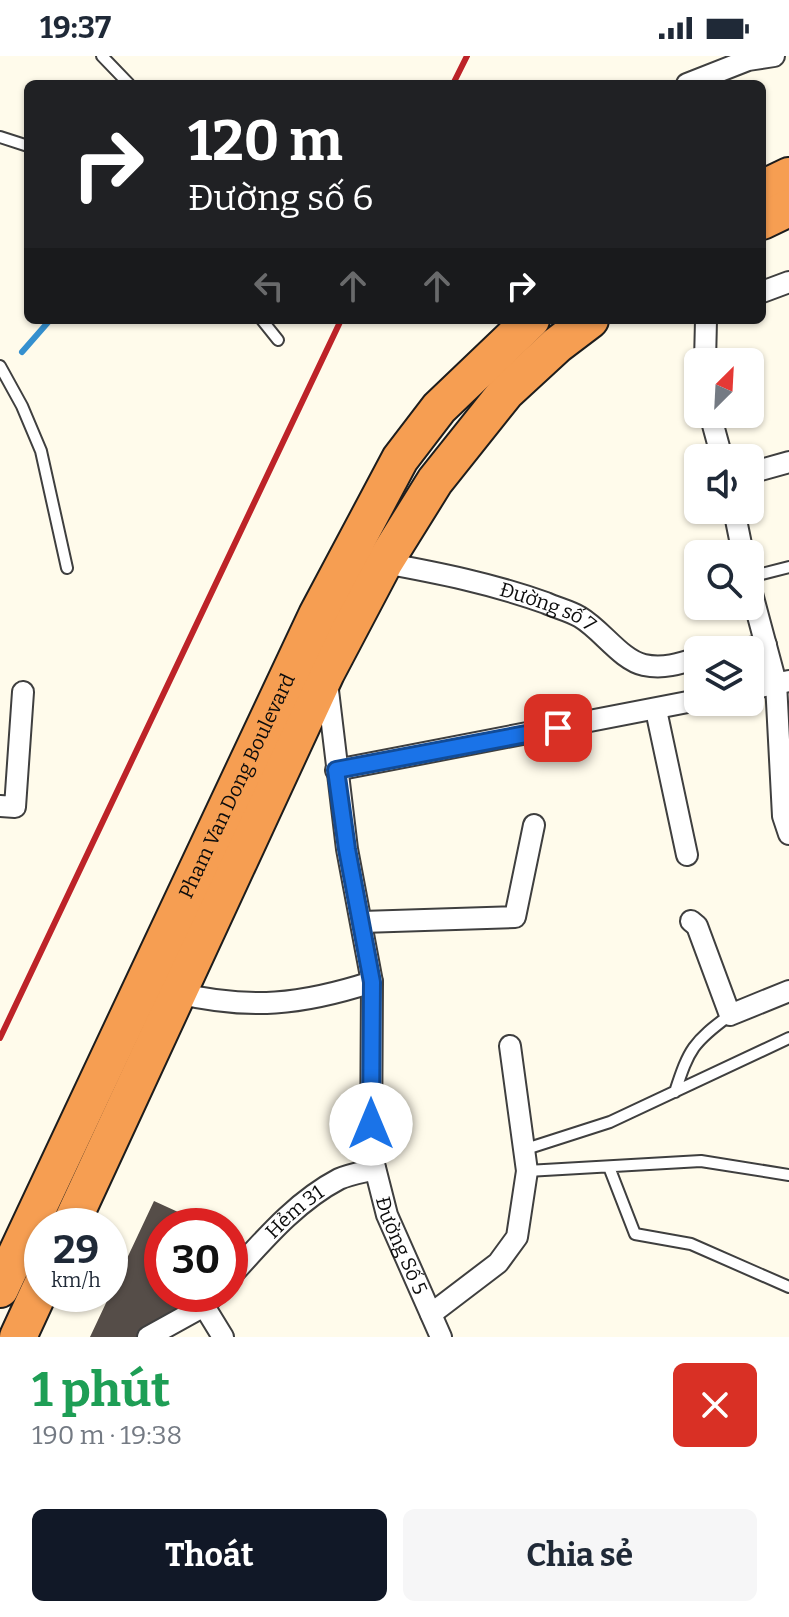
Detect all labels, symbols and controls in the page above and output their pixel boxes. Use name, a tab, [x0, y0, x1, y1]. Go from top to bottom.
text: 19:37	[40, 10, 111, 46]
text: 120 m	[188, 108, 343, 175]
icon: right	[56, 112, 160, 216]
text: Đường số 6	[188, 176, 373, 220]
icon: left	[247, 264, 291, 308]
icon: ahead	[331, 264, 375, 308]
icon: ahead	[415, 264, 459, 308]
icon: right	[499, 264, 543, 308]
north arrow	[684, 348, 764, 428]
map controls	[684, 348, 764, 716]
button: sound	[684, 444, 764, 524]
button: search	[684, 540, 764, 620]
street label: Đường số 7	[497, 577, 601, 636]
button: layers	[684, 636, 764, 716]
street label: Pham Van Dong Boulevard	[173, 669, 300, 902]
pin	[524, 694, 592, 762]
icon: arrive	[536, 706, 580, 750]
position arrow	[329, 1082, 413, 1166]
street label: Hẻm 31	[260, 1180, 328, 1243]
street label: Đường Số 5	[371, 1194, 433, 1298]
speed limit sign: 30	[144, 1208, 248, 1312]
text: 29	[53, 1226, 99, 1274]
text: km/h	[51, 1268, 101, 1292]
text: 1 phút	[32, 1361, 170, 1419]
button: close	[673, 1363, 757, 1447]
text: 190 m · 19:38	[32, 1420, 182, 1451]
button: Thoát	[32, 1509, 387, 1601]
button: Chia sẻ	[403, 1509, 757, 1601]

